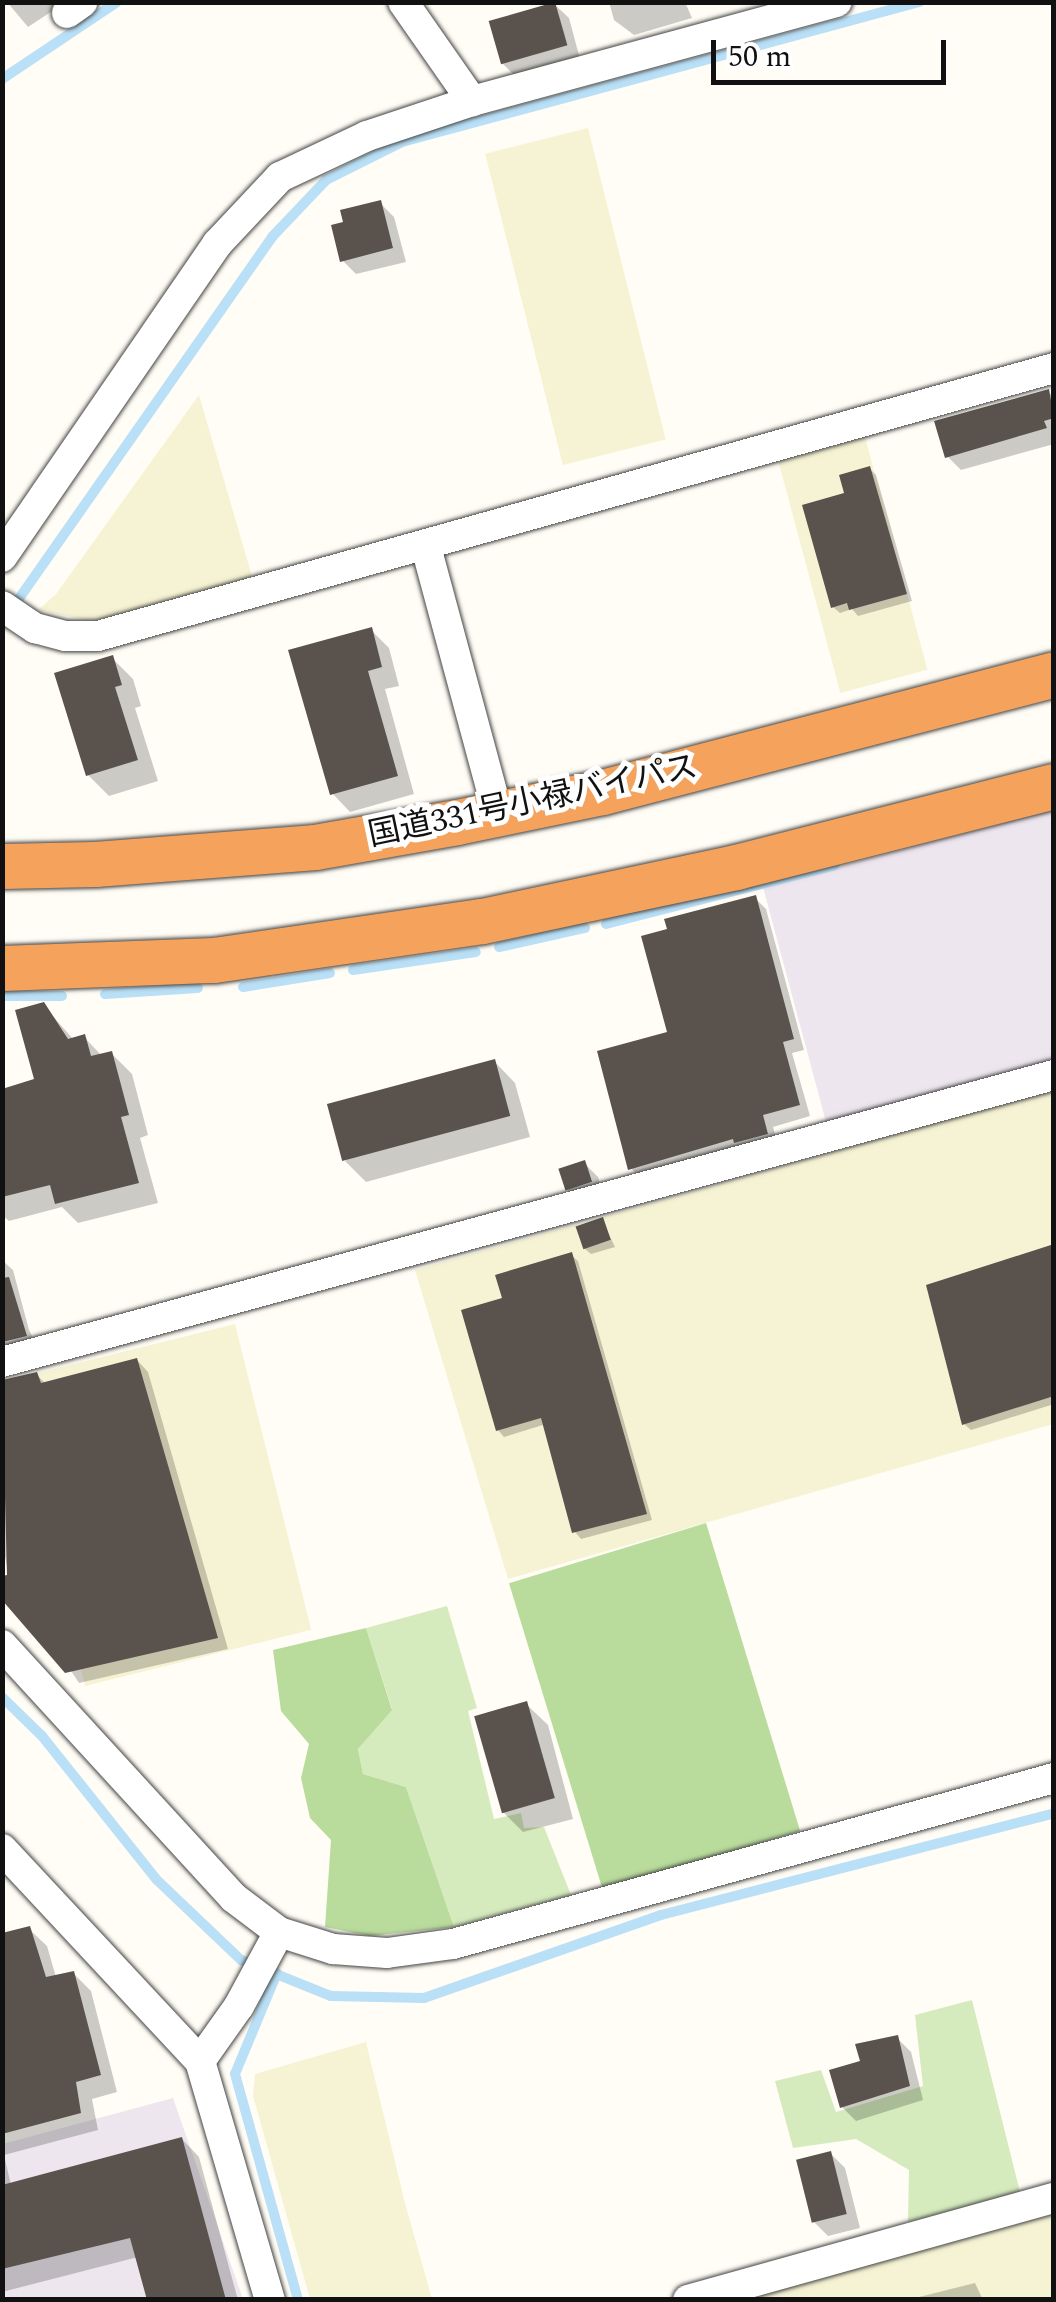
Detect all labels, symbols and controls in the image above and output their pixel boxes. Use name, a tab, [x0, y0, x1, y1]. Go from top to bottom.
scale bar	[716, 20, 951, 82]
text: 50 m	[728, 34, 791, 80]
street label: 国道331号小禄バイパス	[365, 748, 701, 856]

